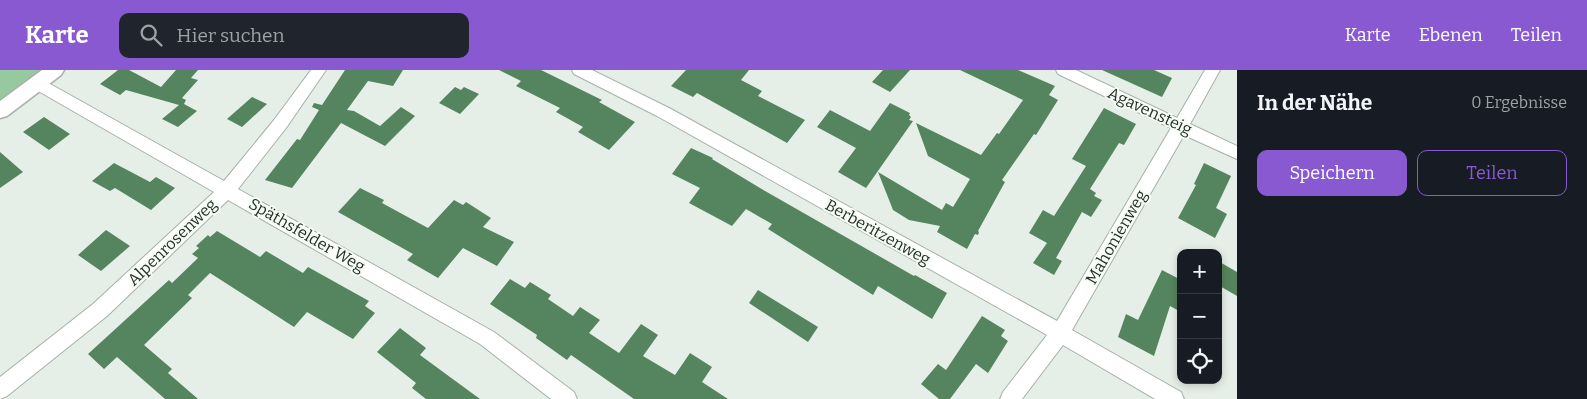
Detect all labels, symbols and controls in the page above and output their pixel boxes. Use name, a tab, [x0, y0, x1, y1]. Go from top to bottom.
search box	[119, 13, 469, 58]
text: Karte	[25, 21, 89, 49]
icon: search	[137, 21, 165, 49]
text: Hier suchen	[177, 24, 284, 47]
text: Karte	[1345, 24, 1391, 46]
text: Ebenen	[1419, 24, 1483, 46]
text: Teilen	[1511, 24, 1562, 46]
street label: Agavensteig	[1105, 83, 1195, 139]
text: In der Nähe	[1257, 90, 1372, 116]
text: 0 Ergebnisse	[1471, 93, 1567, 112]
button: Speichern	[1257, 150, 1407, 196]
button: Teilen	[1417, 150, 1567, 196]
street label: Mahonienweg	[1081, 187, 1151, 287]
street label: Späthsfelder Weg	[246, 194, 368, 276]
street label: Alpenrosenweg	[124, 195, 220, 289]
street label: Berberitzenweg	[822, 195, 934, 269]
map controls	[1177, 249, 1222, 384]
button: +	[1177, 249, 1222, 294]
button: −	[1177, 294, 1222, 339]
button: locate	[1177, 339, 1222, 384]

